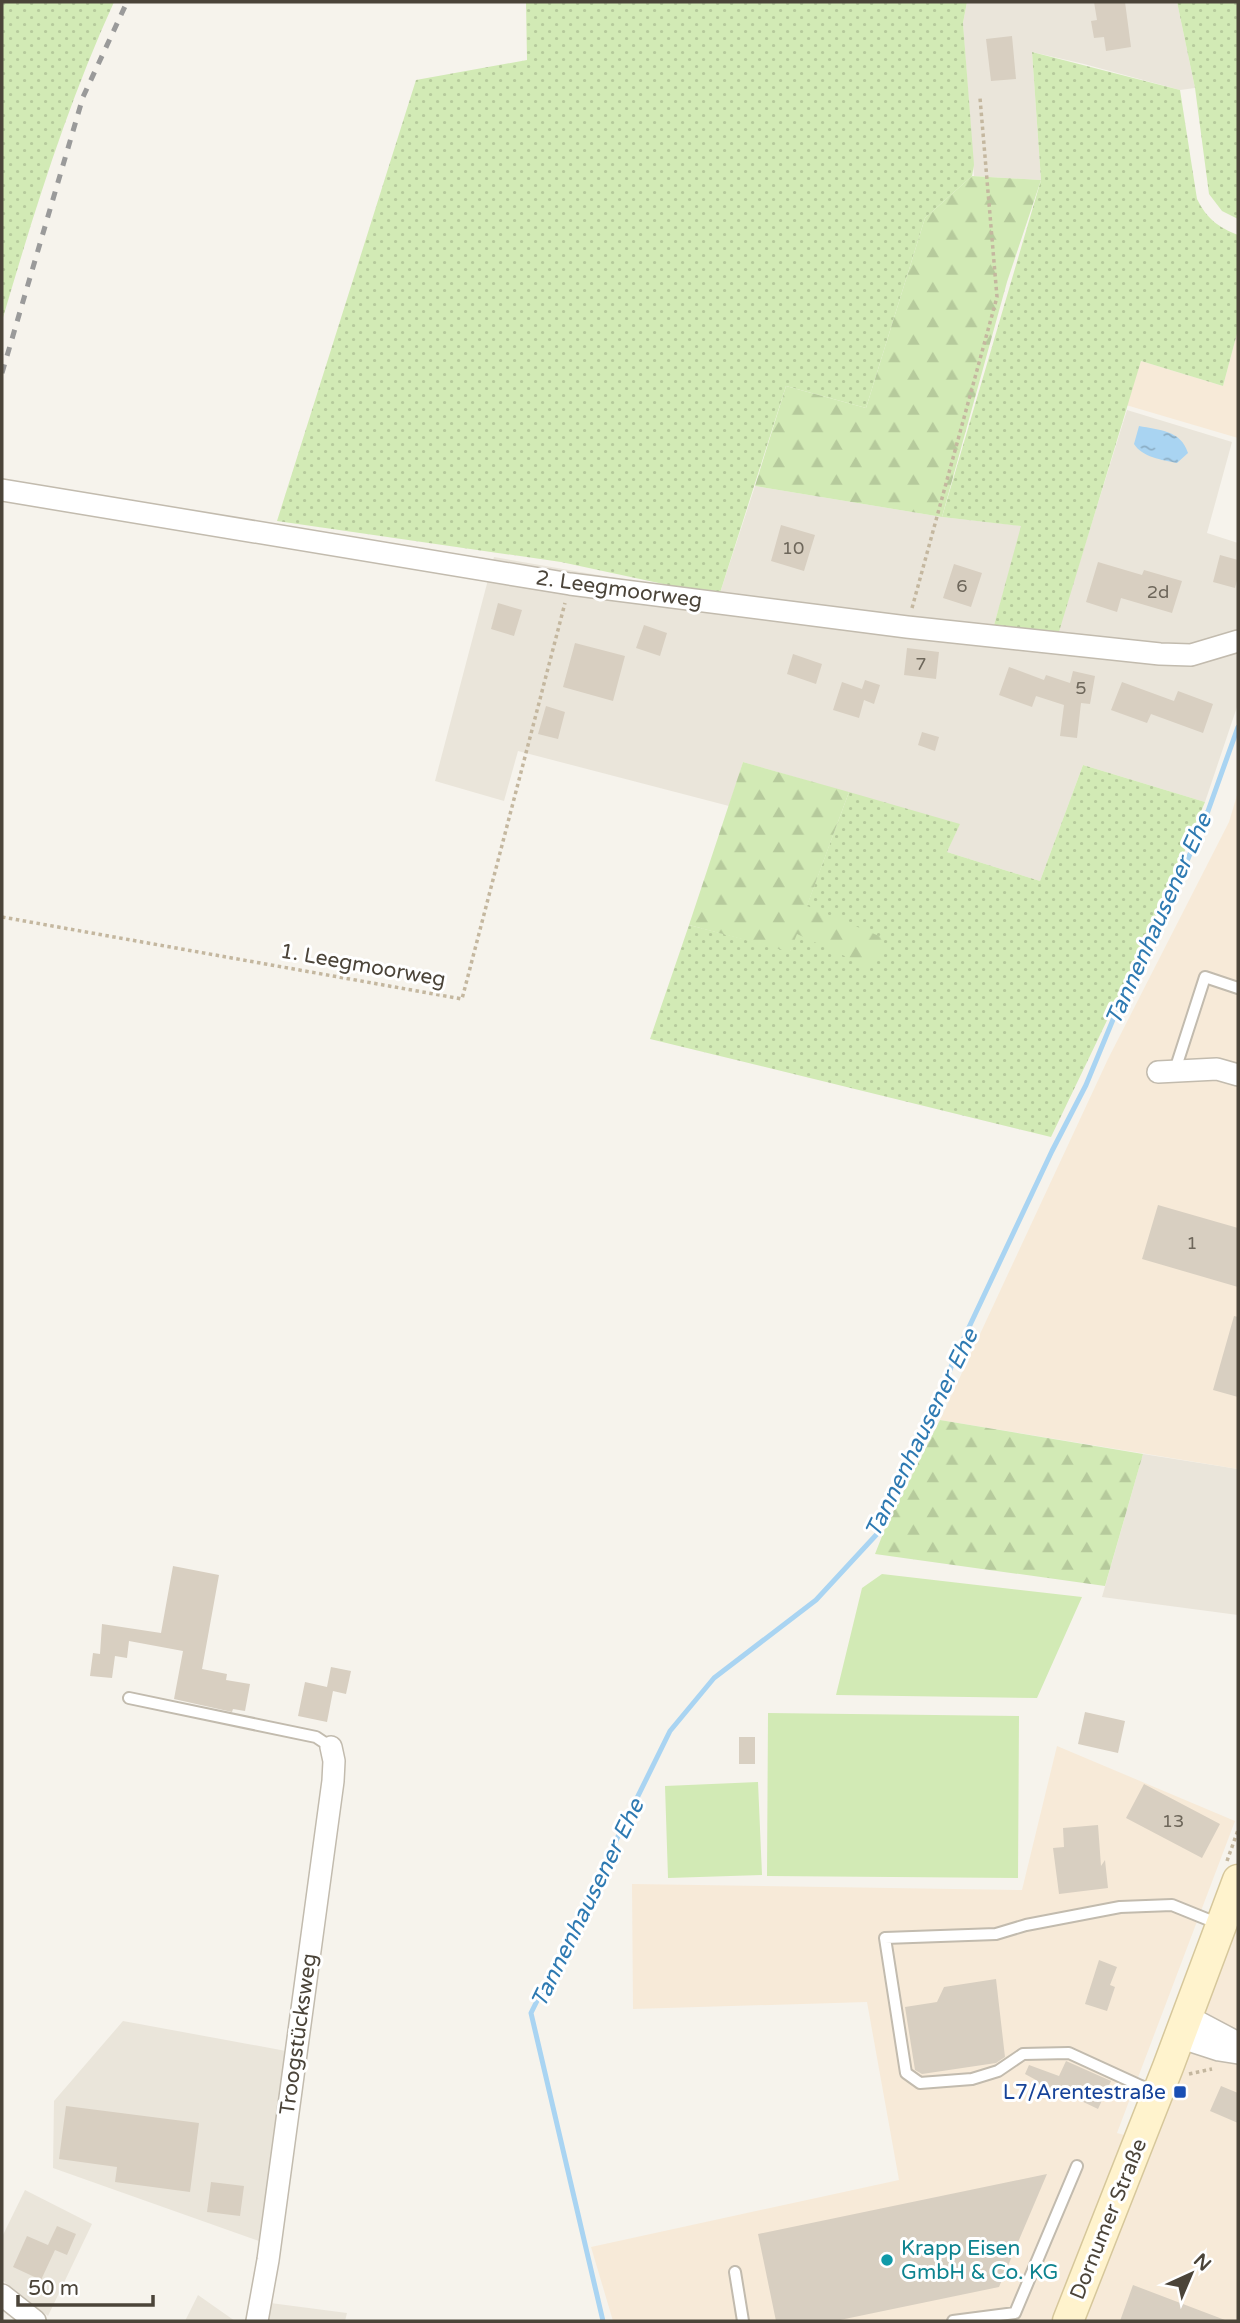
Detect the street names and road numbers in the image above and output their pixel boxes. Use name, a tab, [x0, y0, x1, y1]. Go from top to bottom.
street label: 2. Leegmoorweg	[534, 565, 704, 614]
street label: 1. Leegmoorweg	[278, 939, 448, 992]
street label: Troogstücksweg	[275, 1952, 322, 2117]
street label: Dornumer Straße	[1065, 2135, 1152, 2303]

